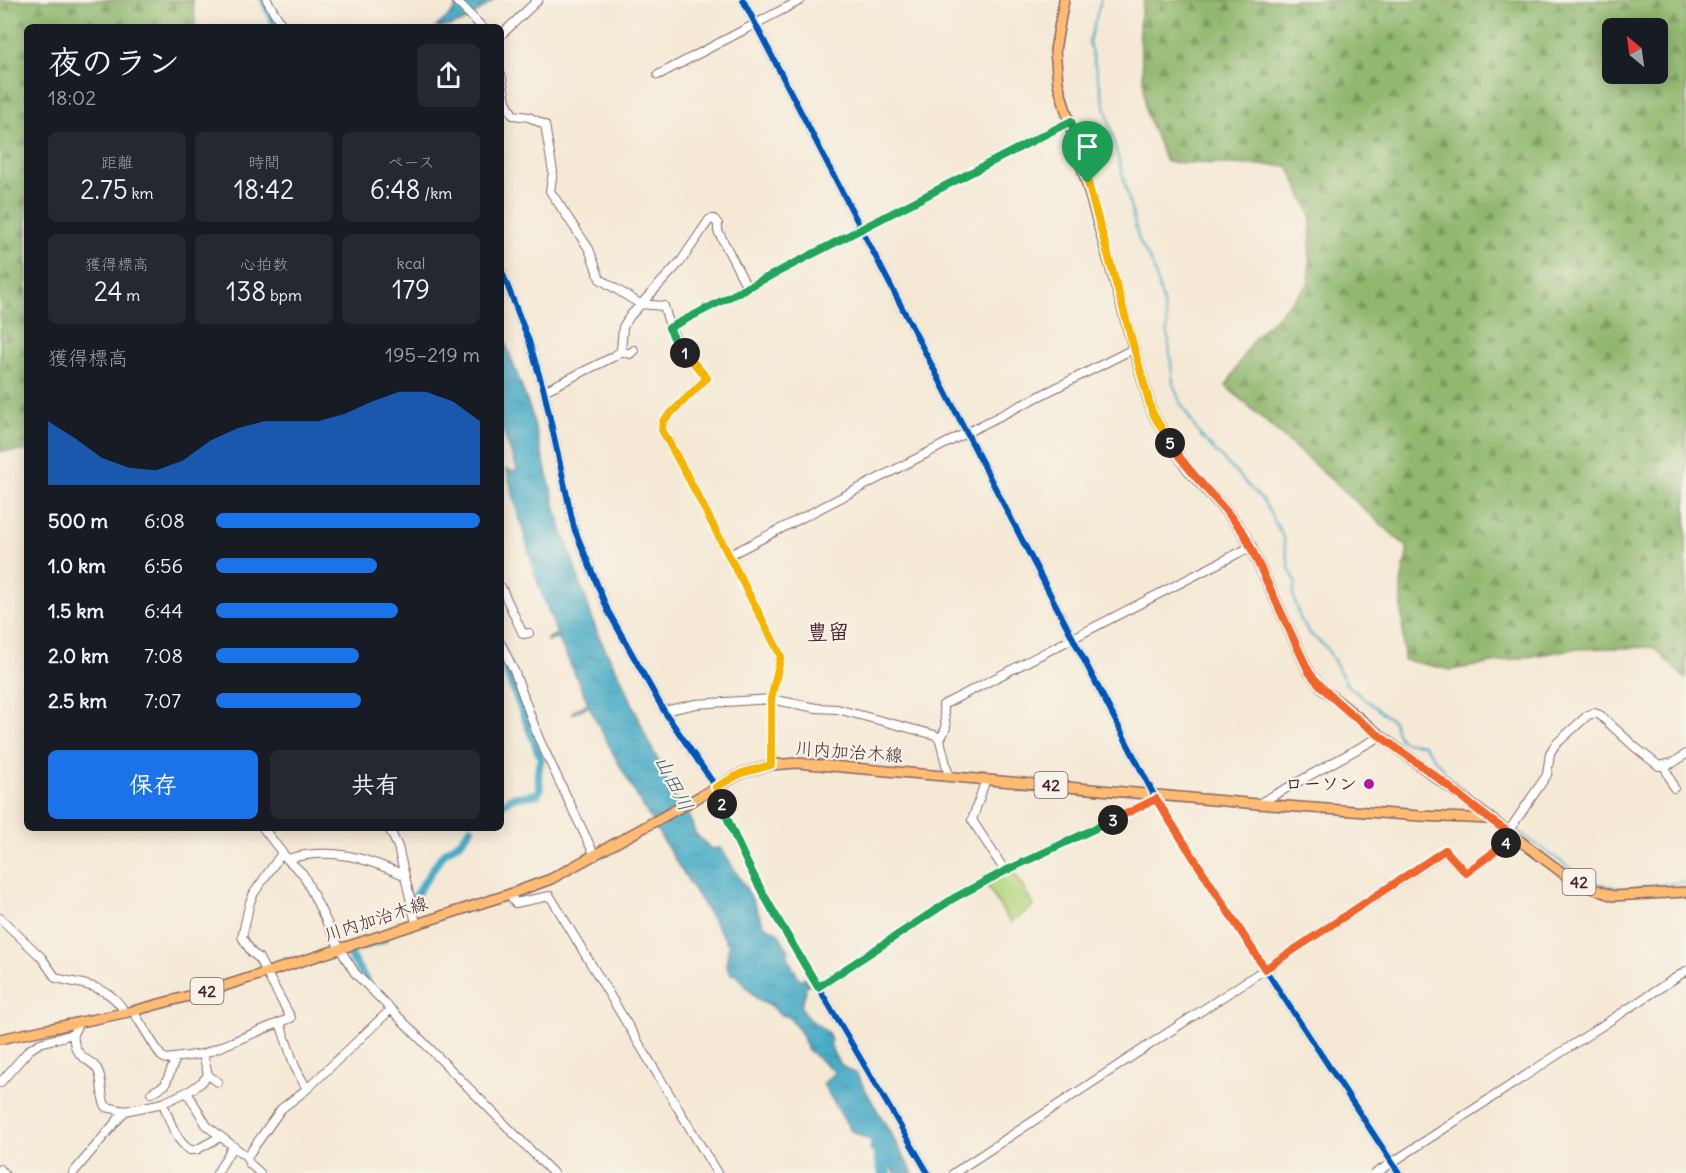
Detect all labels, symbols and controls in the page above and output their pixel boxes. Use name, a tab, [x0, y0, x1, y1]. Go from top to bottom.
north arrow	[1602, 18, 1668, 84]
map controls	[1602, 18, 1668, 84]
text: 夜のラン	[48, 41, 180, 83]
button: share	[417, 44, 480, 107]
text: 18:02	[48, 85, 96, 110]
pin	[1062, 121, 1113, 183]
icon: arrive	[1071, 130, 1104, 163]
text: 距離	[101, 152, 133, 172]
text: 時間	[248, 152, 280, 172]
text: ペース	[387, 152, 435, 172]
text: 2.75	[80, 173, 128, 206]
text: 18:42	[234, 173, 294, 206]
text: 6:48	[370, 173, 421, 206]
text: km	[128, 183, 154, 203]
text: /km	[421, 183, 452, 203]
text: kcal	[397, 253, 425, 273]
text: 獲得標高	[85, 254, 149, 274]
text: 心拍数	[240, 254, 288, 274]
text: 179	[392, 273, 430, 306]
text: 24	[94, 275, 123, 308]
text: 138	[226, 275, 266, 308]
text: m	[123, 285, 140, 305]
text: bpm	[266, 285, 302, 305]
pin: 1	[670, 338, 700, 368]
text: 195–219 m	[385, 342, 480, 367]
text: 1	[682, 343, 688, 363]
text: 獲得標高	[48, 345, 128, 370]
pin: 5	[1155, 428, 1185, 458]
text: 5	[1165, 433, 1175, 453]
text: 500 m	[48, 508, 108, 533]
text: 6:08	[144, 508, 185, 533]
text: 1.0 km	[48, 553, 106, 578]
text: 6:56	[144, 553, 183, 578]
text: 1.5 km	[48, 598, 104, 623]
text: 6:44	[144, 598, 183, 623]
district label: 豊留	[807, 618, 849, 645]
text: 2.0 km	[48, 643, 109, 668]
text: 7:08	[144, 643, 183, 668]
text: 2.5 km	[48, 688, 107, 713]
text: 7:07	[144, 688, 181, 713]
street label: 川内加治木線	[794, 736, 904, 767]
button: 保存	[48, 750, 258, 819]
button: 共有	[270, 750, 480, 819]
water label: 山田川	[650, 750, 699, 815]
road number: 42	[1034, 772, 1068, 798]
place label: ローソン	[1285, 772, 1357, 795]
marker: ローソン	[1362, 777, 1376, 791]
pin: 2	[707, 789, 737, 819]
text: 2	[718, 794, 726, 814]
pin: 3	[1098, 805, 1128, 835]
text: 3	[1108, 810, 1118, 830]
pin: 4	[1491, 828, 1521, 858]
text: 4	[1501, 833, 1511, 853]
road number: 42	[1562, 869, 1596, 895]
street label: 川内加治木線	[321, 891, 431, 946]
road number: 42	[190, 978, 224, 1004]

